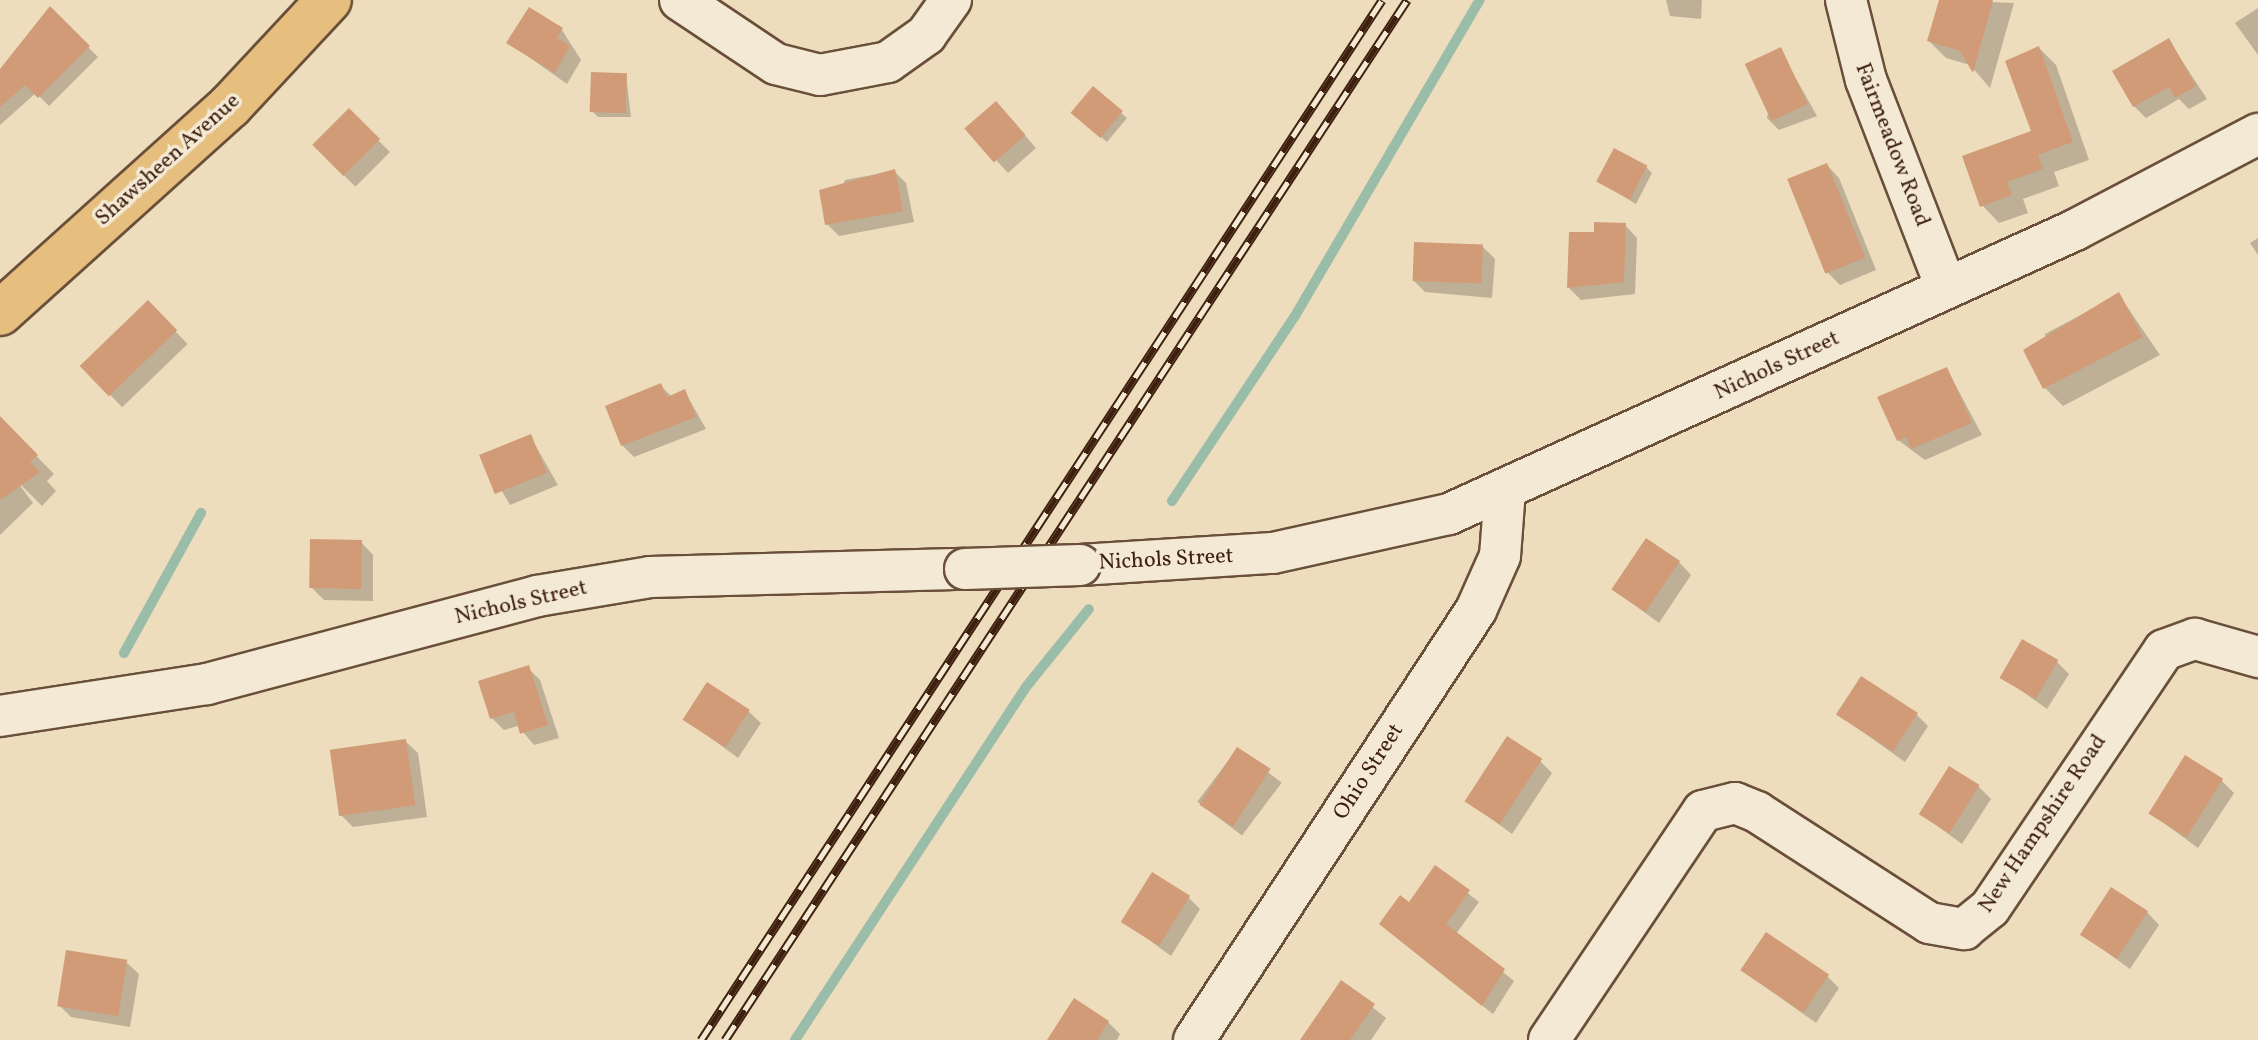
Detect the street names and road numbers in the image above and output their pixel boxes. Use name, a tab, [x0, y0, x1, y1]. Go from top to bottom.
street label: Fairmeadow Road	[1849, 59, 1935, 231]
street label: Shawsheen Avenue	[90, 88, 246, 232]
street label: Nichols Street	[1710, 326, 1844, 406]
street label: Nichols Street	[1098, 543, 1234, 577]
street label: Nichols Street	[452, 575, 590, 631]
street label: Ohio Street	[1328, 719, 1410, 825]
street label: New Hampshire Road	[1973, 729, 2113, 919]

